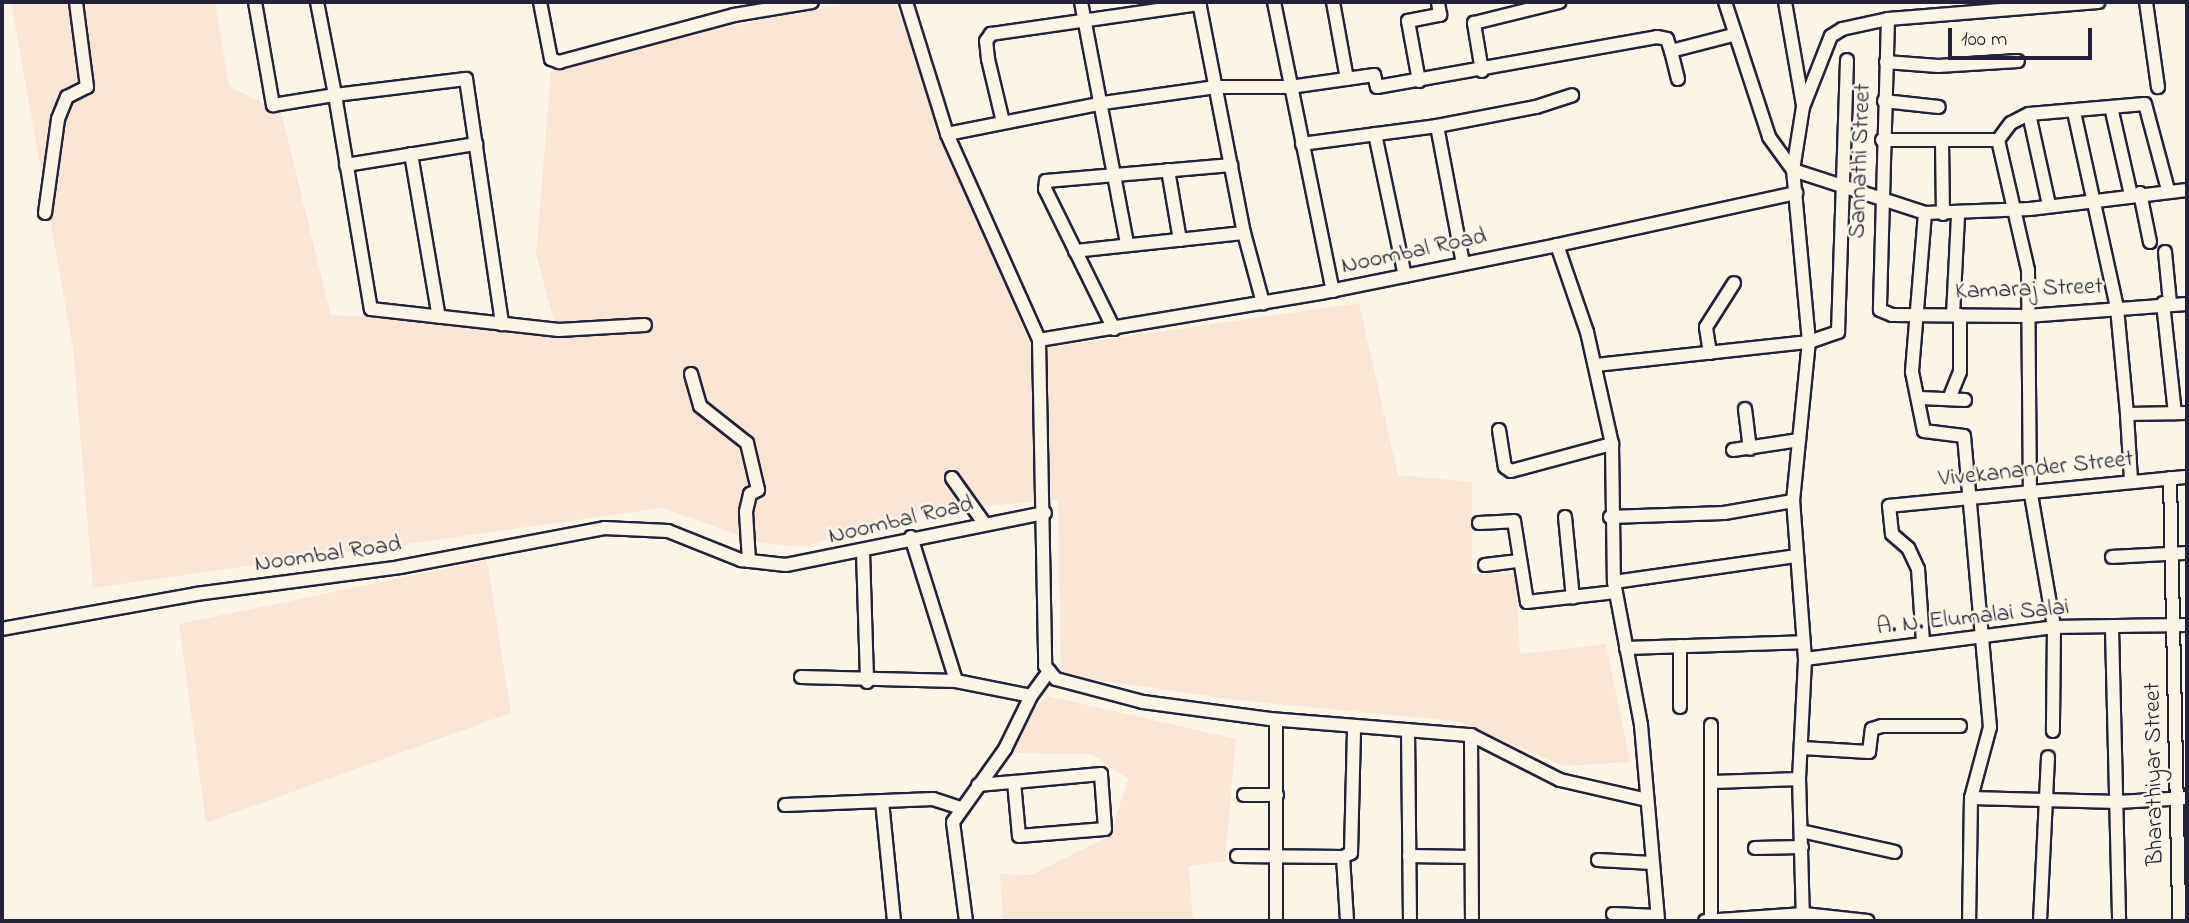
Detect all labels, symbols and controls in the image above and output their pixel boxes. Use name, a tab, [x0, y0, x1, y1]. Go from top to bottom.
scale bar	[1951, 14, 2094, 58]
text: 100 m	[1961, 25, 2007, 55]
street label: Sannathi Street	[1844, 83, 1878, 239]
street label: Noombal Road	[1339, 223, 1489, 281]
street label: Kamaraj Street	[1955, 273, 2103, 307]
street label: Vivekanander Street	[1937, 445, 2135, 495]
street label: Noombal Road	[826, 490, 976, 552]
street label: Noombal Road	[253, 530, 403, 580]
street label: A. N. Elumalai Salai	[1875, 594, 2071, 642]
street label: Bharathiyar Street	[2139, 682, 2171, 866]

